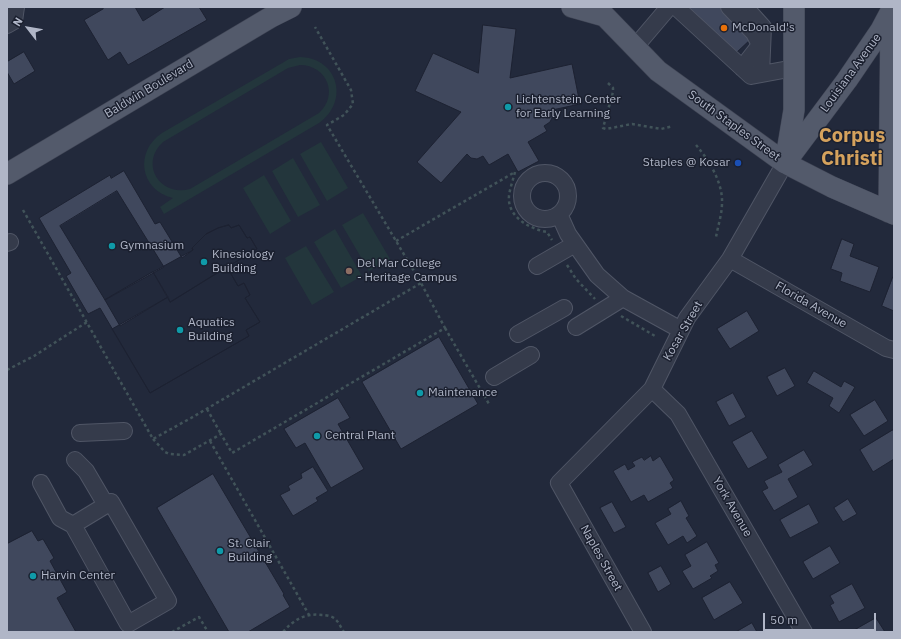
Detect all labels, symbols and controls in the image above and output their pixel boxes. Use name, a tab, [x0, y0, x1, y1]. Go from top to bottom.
north arrow	[8, 8, 48, 48]
text: N	[10, 15, 26, 29]
place label: McDonald's	[732, 21, 795, 35]
marker: McDonald's	[719, 23, 729, 33]
street label: Louisiana Avenue	[818, 31, 884, 115]
street label: Baldwin Boulevard	[102, 57, 196, 121]
street label: South Staples Street	[685, 88, 783, 164]
place label: Lichtenstein Center for Early Learning	[516, 93, 621, 121]
marker: Lichtenstein Center for Early Learning	[503, 102, 513, 112]
district label: Corpus Christi	[819, 124, 885, 171]
place label: Staples @ Kosar	[643, 156, 730, 170]
marker: Staples @ Kosar	[733, 158, 743, 168]
place label: Gymnasium	[120, 239, 184, 253]
marker: Gymnasium	[107, 241, 117, 251]
place label: Kinesiology Building	[212, 248, 274, 276]
marker: Kinesiology Building	[199, 257, 209, 267]
place label: Del Mar College - Heritage Campus	[357, 257, 457, 285]
marker: Del Mar College - Heritage Campus	[344, 266, 354, 276]
street label: Florida Avenue	[773, 279, 849, 331]
street label: Kosar Street	[660, 299, 706, 363]
place label: Aquatics Building	[188, 316, 235, 344]
marker: Aquatics Building	[175, 325, 185, 335]
place label: Maintenance	[428, 386, 497, 400]
marker: Maintenance	[415, 388, 425, 398]
place label: Central Plant	[325, 429, 395, 443]
marker: Central Plant	[312, 431, 322, 441]
street label: York Avenue	[709, 474, 755, 540]
street label: Naples Street	[577, 522, 625, 594]
place label: St. Clair Building	[228, 537, 272, 565]
marker: St. Clair Building	[215, 546, 225, 556]
place label: Harvin Center	[41, 569, 115, 583]
marker: Harvin Center	[28, 571, 38, 581]
scale bar	[765, 605, 878, 631]
text: 50 m	[770, 612, 798, 627]

